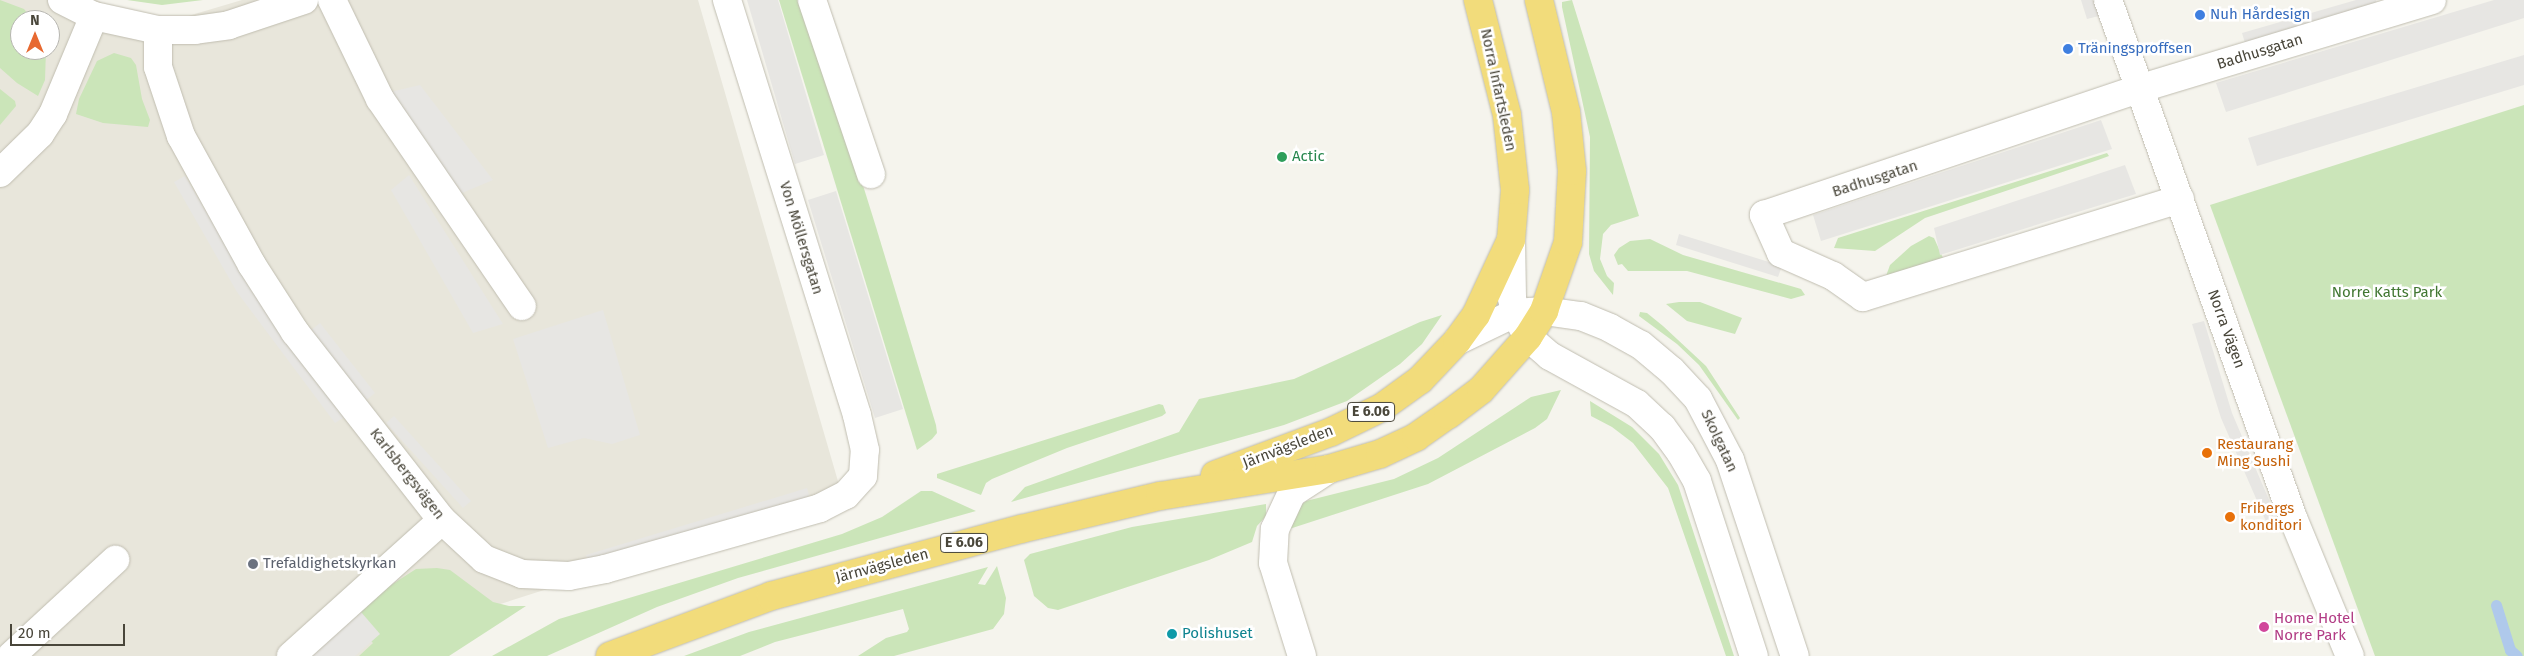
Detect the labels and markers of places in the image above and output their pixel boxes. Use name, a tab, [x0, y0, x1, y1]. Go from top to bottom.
place label: Nuh Hårdesign	[2210, 6, 2310, 24]
marker: Nuh Hårdesign	[2194, 9, 2206, 21]
place label: Träningsproffsen	[2078, 40, 2192, 58]
marker: Träningsproffsen	[2062, 43, 2074, 55]
place label: Actic	[1292, 148, 1325, 166]
marker: Actic	[1276, 151, 1288, 163]
place label: Restaurang Ming Sushi	[2217, 435, 2293, 470]
marker: Restaurang Ming Sushi	[2201, 447, 2213, 459]
place label: Fribergs konditori	[2240, 499, 2302, 534]
marker: Fribergs konditori	[2224, 511, 2236, 523]
place label: Trefaldighetskyrkan	[263, 555, 396, 573]
marker: Trefaldighetskyrkan	[247, 558, 259, 570]
place label: Home Hotel Norre Park	[2274, 609, 2355, 644]
marker: Home Hotel Norre Park	[2258, 621, 2270, 633]
place label: Polishuset	[1182, 625, 1253, 643]
marker: Polishuset	[1166, 628, 1178, 640]

